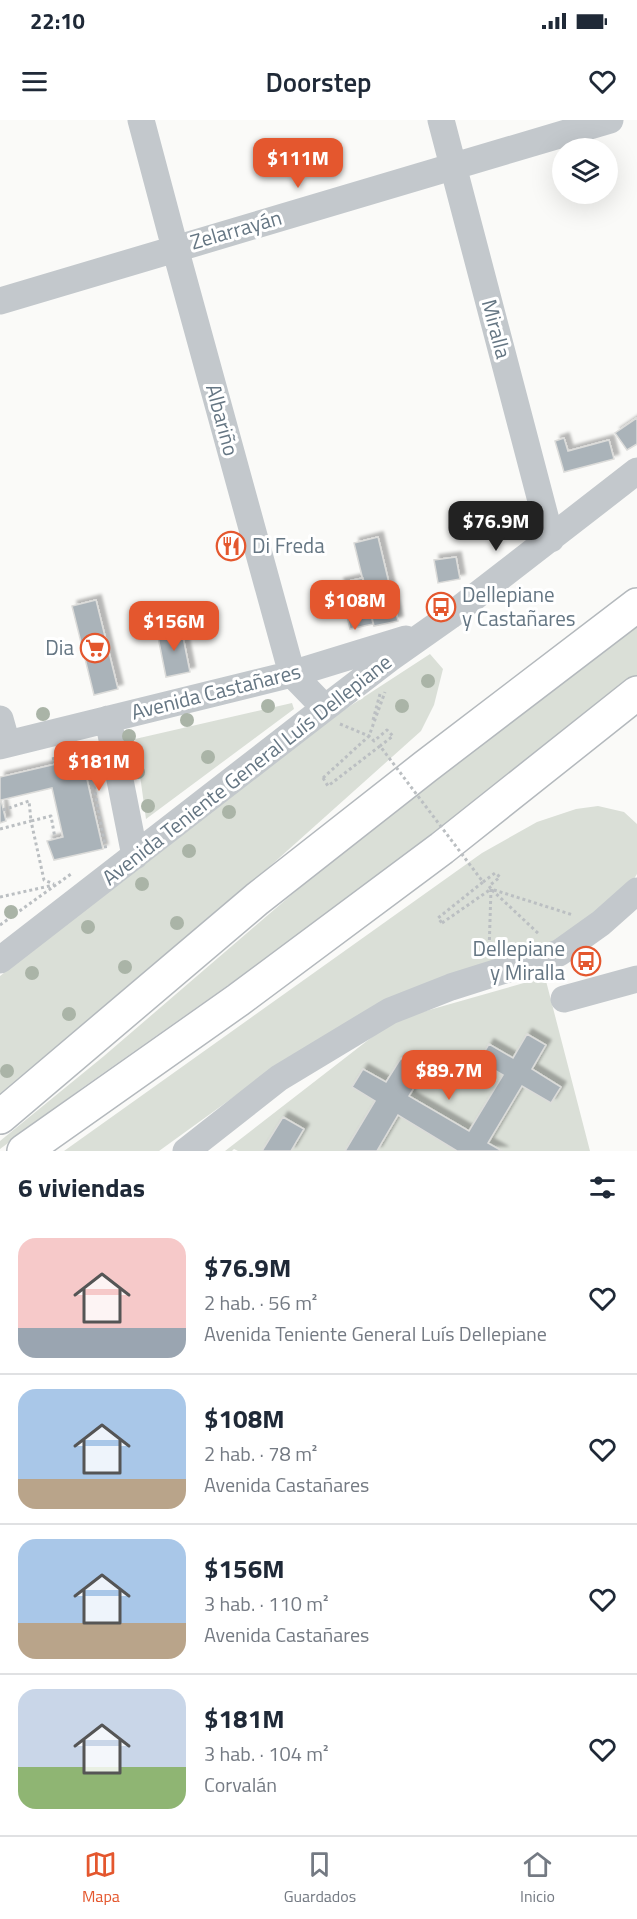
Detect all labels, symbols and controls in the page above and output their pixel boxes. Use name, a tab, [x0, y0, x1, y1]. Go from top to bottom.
text: 22:10	[30, 4, 85, 38]
text: Doorstep	[265, 61, 372, 102]
icon: menu	[18, 65, 51, 98]
icon: heart	[586, 65, 619, 98]
pin: $111M	[256, 138, 340, 189]
map controls	[552, 138, 618, 204]
button: layers	[552, 138, 618, 204]
text: $111M	[267, 142, 329, 173]
street label: Zelarrayán	[186, 201, 285, 257]
street label: Miralla	[474, 296, 520, 362]
street label: Albariño	[198, 380, 248, 459]
pin: $76.9M	[447, 501, 545, 552]
text: $76.9M	[462, 505, 530, 536]
place label: Di Freda	[252, 529, 325, 561]
restaurant icon: Di Freda	[215, 530, 247, 562]
place label: Dellepiane y Castañares	[462, 578, 576, 634]
pin: $108M	[313, 580, 397, 631]
text: $108M	[324, 584, 386, 615]
bus stop icon: Dellepiane y Castañares	[425, 591, 457, 623]
pin: $156M	[132, 601, 216, 652]
text: $156M	[143, 605, 205, 636]
place label: Dia	[45, 631, 74, 663]
supermarket icon: Dia	[79, 632, 111, 664]
street label: Avenida Teniente General Luís Dellepiane	[95, 646, 398, 893]
street label: Avenida Castañares	[128, 655, 304, 728]
pin: $181M	[57, 741, 141, 792]
text: $181M	[68, 745, 130, 776]
place label: Dellepiane y Miralla	[472, 932, 565, 988]
bus stop icon: Dellepiane y Miralla	[570, 945, 602, 977]
pin: $89.7M	[400, 1050, 498, 1101]
text: $89.7M	[415, 1054, 483, 1085]
text: 6 viviendas	[18, 1168, 145, 1207]
icon: filters	[586, 1171, 619, 1204]
text: $76.9M	[204, 1248, 291, 1287]
icon: home	[66, 1262, 138, 1334]
icon: heart	[586, 1282, 619, 1315]
text: 2 hab. · 56 m²	[204, 1287, 317, 1318]
text: Avenida Teniente General Luís Dellepiane	[204, 1318, 547, 1349]
text: $108M	[204, 1399, 285, 1438]
icon: home	[66, 1413, 138, 1485]
icon: heart	[586, 1433, 619, 1466]
text: 2 hab. · 78 m²	[204, 1438, 317, 1469]
text: Avenida Castañares	[204, 1469, 369, 1500]
text: $156M	[204, 1549, 285, 1588]
icon: home	[66, 1563, 138, 1635]
icon: heart	[586, 1583, 619, 1616]
text: 3 hab. · 110 m²	[204, 1588, 329, 1619]
text: Avenida Castañares	[204, 1619, 369, 1650]
text: $181M	[204, 1699, 285, 1738]
icon: home	[66, 1713, 138, 1785]
icon: heart	[586, 1733, 619, 1766]
text: 3 hab. · 104 m²	[204, 1738, 329, 1769]
text: Corvalán	[204, 1769, 277, 1800]
tab: Mapa	[82, 1848, 120, 1908]
tab: Guardados	[284, 1848, 356, 1908]
tab: Inicio	[520, 1848, 555, 1908]

